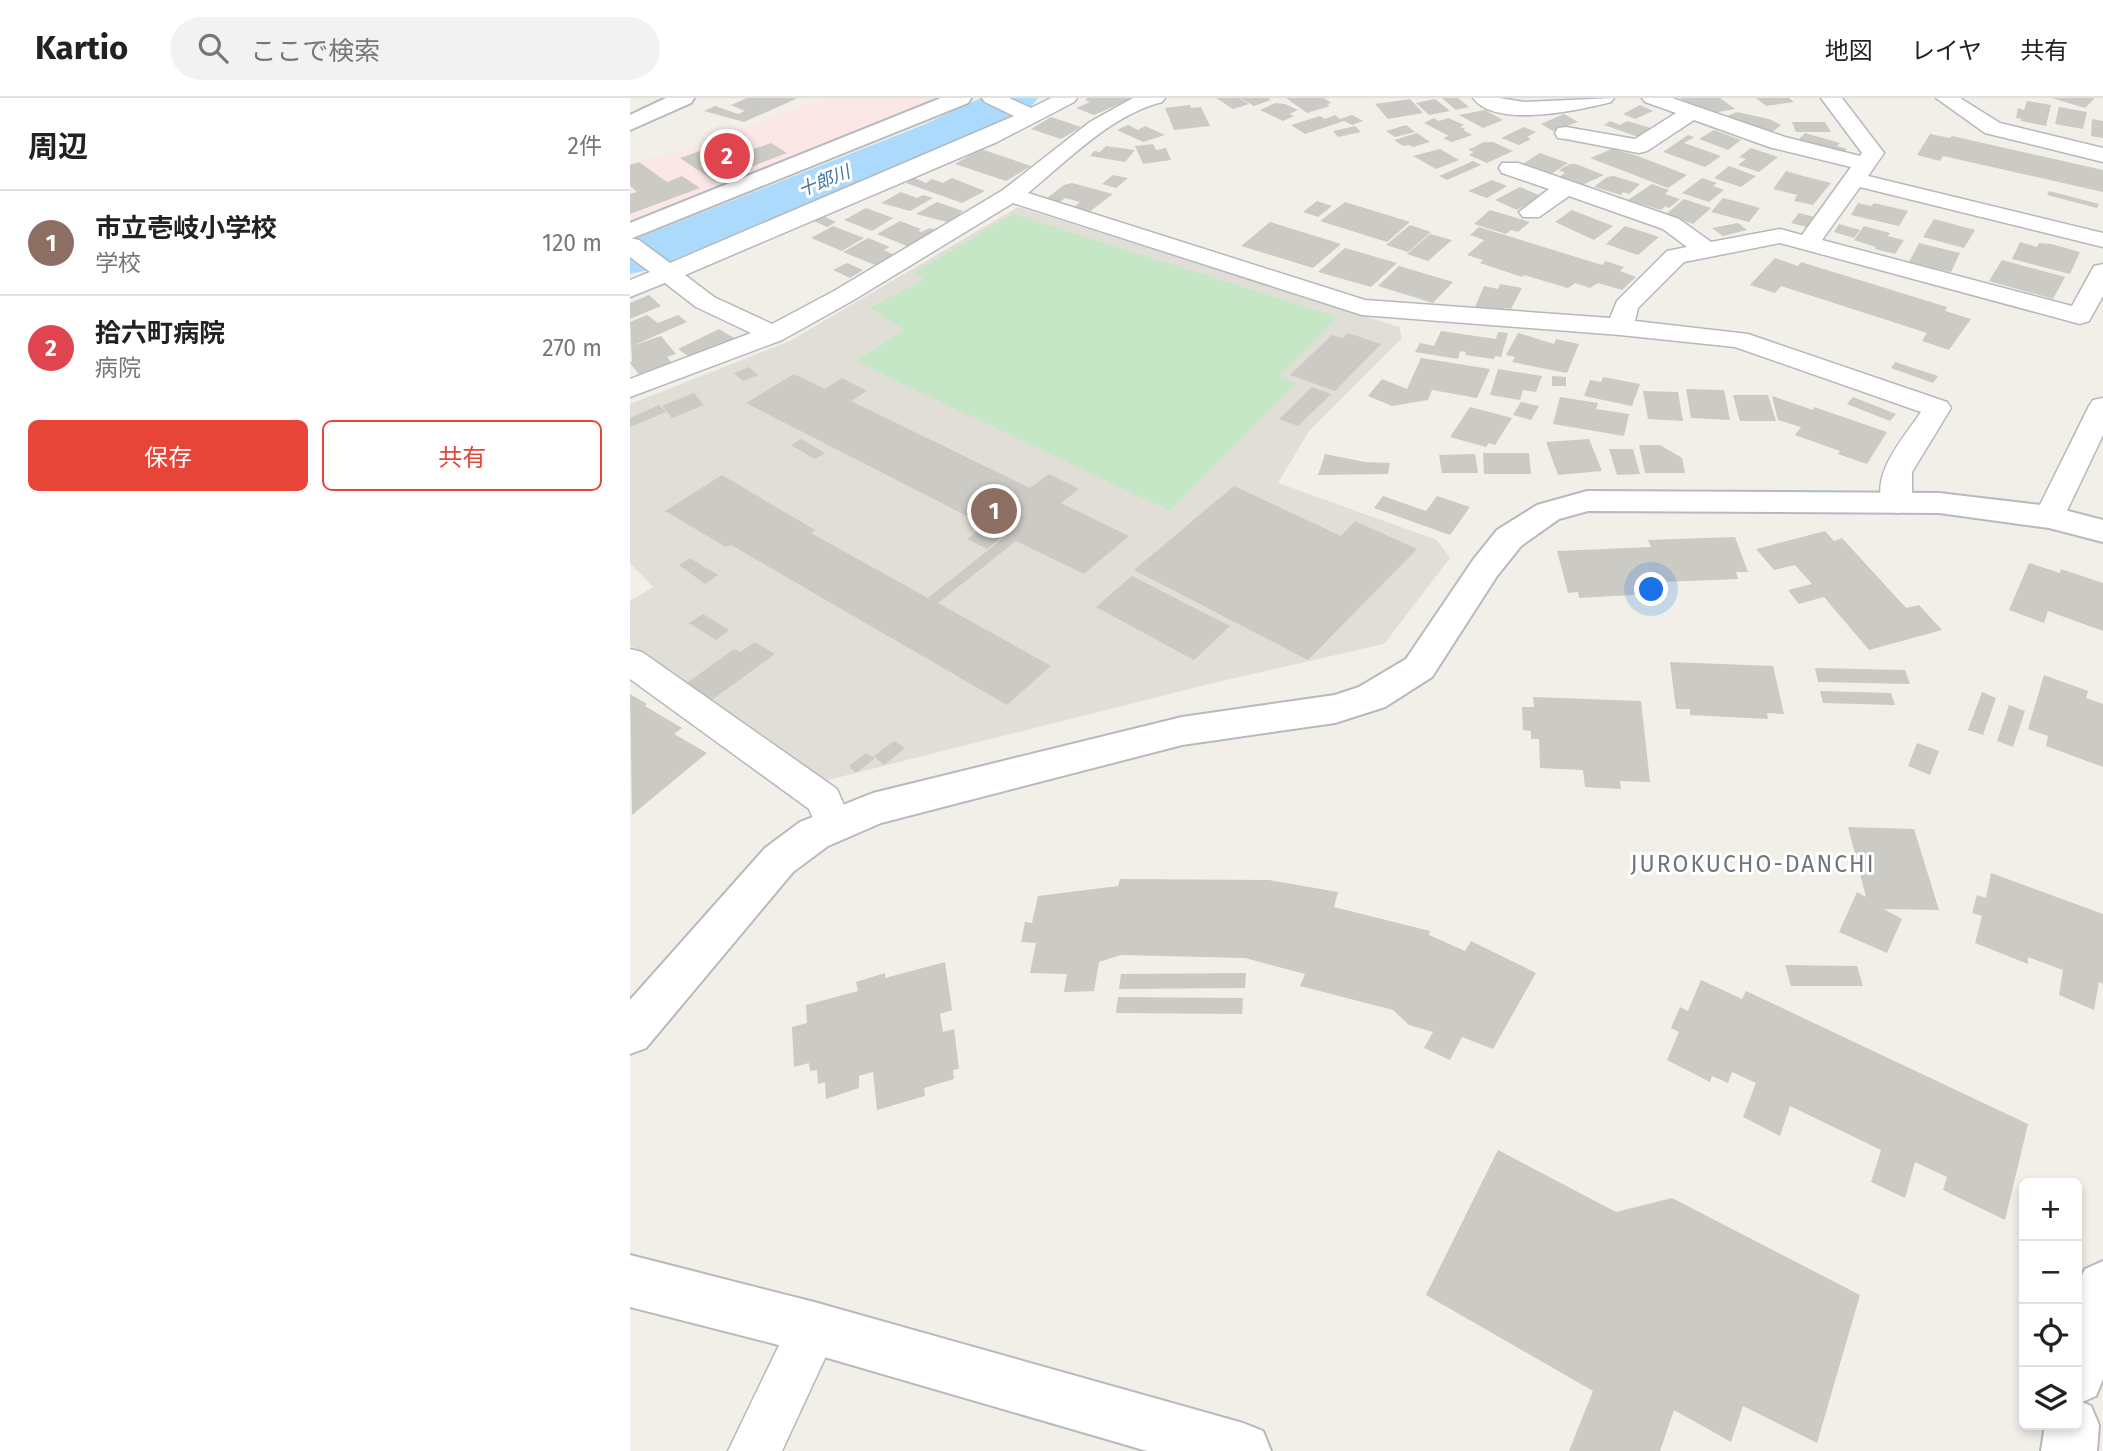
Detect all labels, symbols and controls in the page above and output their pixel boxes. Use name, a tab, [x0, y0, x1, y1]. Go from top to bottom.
search box	[170, 17, 660, 80]
text: Kartio	[35, 28, 128, 68]
icon: search	[194, 29, 232, 67]
text: ここで検索	[250, 36, 380, 67]
text: 地図	[1825, 37, 1873, 65]
text: レイヤ	[1911, 37, 1982, 65]
text: 共有	[2020, 37, 2068, 65]
text: 周辺	[28, 129, 88, 165]
pin: 2	[704, 130, 750, 182]
text: 2件	[568, 132, 602, 160]
water label: 十郎川	[795, 160, 855, 201]
text: 市立壱岐小学校	[95, 213, 277, 244]
text: 1	[46, 229, 56, 257]
text: 120 m	[542, 229, 602, 257]
text: 学校	[95, 249, 141, 277]
text: 拾六町病院	[95, 318, 225, 349]
text: 2	[45, 334, 57, 362]
text: 270 m	[542, 334, 602, 362]
text: 病院	[95, 354, 141, 382]
button: 保存	[28, 420, 308, 491]
button: 共有	[322, 420, 602, 491]
pin: 1	[971, 485, 1017, 537]
your location	[1634, 572, 1668, 606]
district label: JUROKUCHO-DANCHI	[1631, 850, 1875, 878]
map controls	[2019, 1178, 2082, 1430]
button: +	[2019, 1178, 2082, 1241]
button: −	[2019, 1241, 2082, 1304]
button: locate	[2019, 1304, 2082, 1367]
button: layers	[2019, 1367, 2082, 1430]

